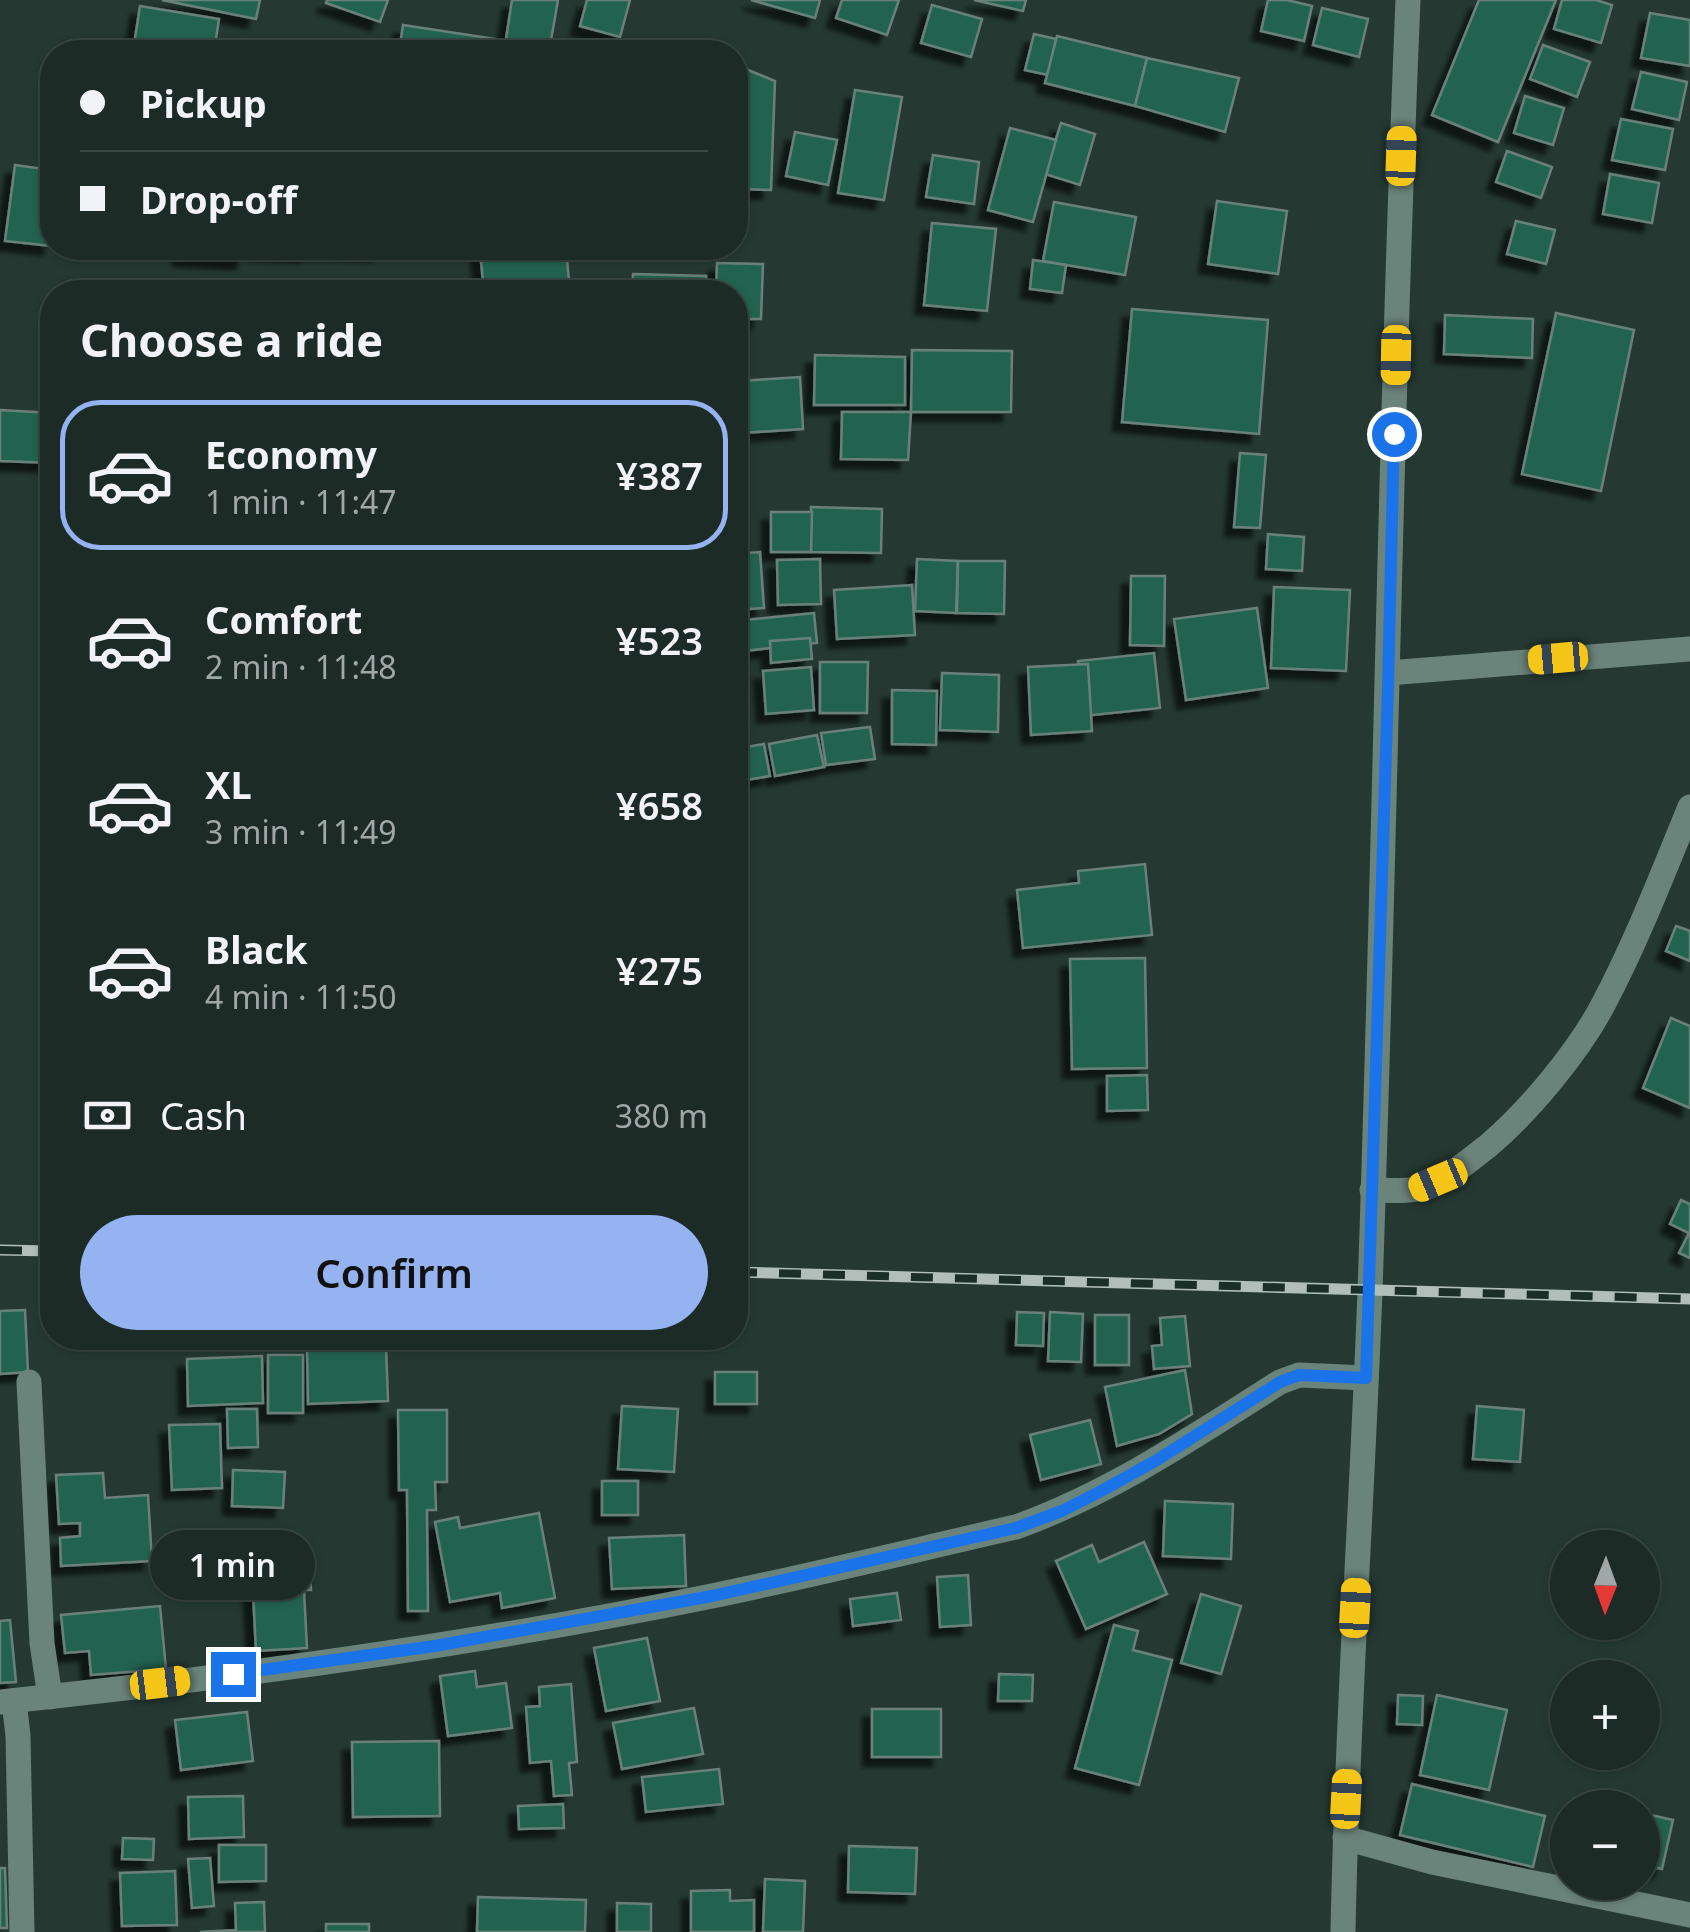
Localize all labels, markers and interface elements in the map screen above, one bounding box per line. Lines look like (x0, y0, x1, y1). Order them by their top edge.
text: Pickup (140, 77, 267, 129)
car (1385, 125, 1417, 187)
text: Drop-off (140, 173, 297, 225)
text: Choose a ride (80, 309, 383, 370)
car (1380, 325, 1412, 385)
route start (1372, 412, 1417, 457)
text: Economy (205, 428, 377, 480)
icon: car (85, 430, 175, 520)
text: ¥387 (616, 449, 703, 501)
text: 1 min · 11:47 (205, 480, 397, 523)
text: Comfort (205, 593, 362, 645)
icon: car (85, 595, 175, 685)
text: ¥523 (616, 614, 703, 666)
car (1527, 640, 1589, 676)
text: 2 min · 11:48 (205, 645, 397, 688)
text: XL (205, 758, 252, 810)
icon: car (85, 760, 175, 850)
text: ¥658 (616, 779, 703, 831)
text: 3 min · 11:49 (205, 810, 397, 853)
text: Black (205, 923, 308, 975)
icon: car (85, 925, 175, 1015)
text: ¥275 (616, 944, 703, 996)
text: 4 min · 11:50 (205, 975, 397, 1018)
icon: cash (80, 1088, 135, 1143)
text: Cash (160, 1089, 247, 1141)
text: 380 m (615, 1094, 708, 1137)
car (1405, 1154, 1471, 1206)
button: Confirm (80, 1215, 708, 1330)
callout: 1 min (150, 1529, 316, 1599)
north arrow (1550, 1530, 1660, 1640)
map controls (1550, 1530, 1660, 1900)
text: 1 min (189, 1543, 276, 1586)
car (1338, 1577, 1372, 1639)
route end (211, 1652, 256, 1697)
button: + (1550, 1660, 1660, 1770)
car (128, 1664, 192, 1702)
car (1329, 1768, 1363, 1830)
button: − (1550, 1790, 1660, 1900)

